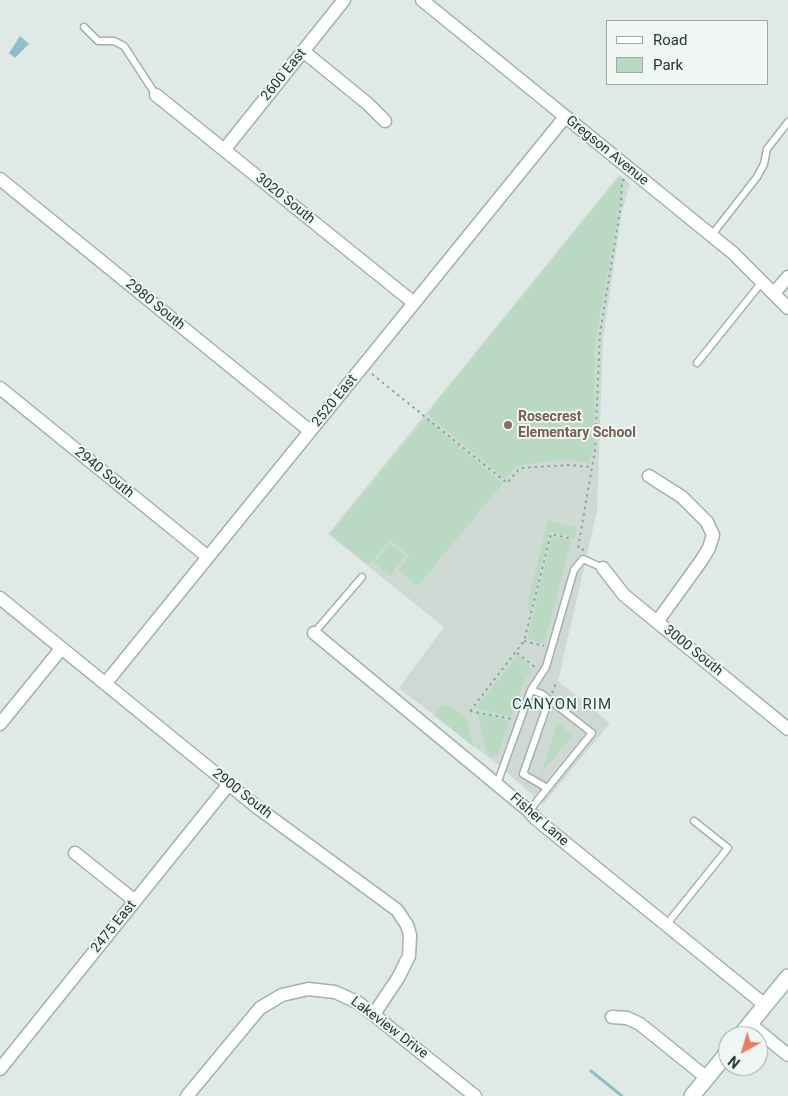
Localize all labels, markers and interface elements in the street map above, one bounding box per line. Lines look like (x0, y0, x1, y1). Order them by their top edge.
legend (606, 20, 768, 85)
text: Road (653, 31, 687, 49)
street label: 2600 East (258, 45, 310, 105)
text: Park (653, 56, 683, 74)
street label: Gregson Avenue (562, 112, 652, 190)
street label: 3020 South (252, 170, 318, 228)
street label: 2980 South (122, 276, 188, 334)
street label: 2520 East (309, 371, 361, 431)
place label: Rosecrest Elementary School (518, 409, 636, 442)
marker: Rosecrest Elementary School (502, 419, 514, 431)
street label: 2940 South (71, 444, 137, 502)
street label: 3000 South (660, 622, 726, 680)
district label: CANYON RIM (511, 696, 613, 714)
street label: 2900 South (209, 765, 275, 823)
street label: Fisher Lane (506, 790, 572, 850)
street label: 2475 East (88, 897, 140, 957)
street label: Lakeview Drive (347, 993, 431, 1063)
north arrow (718, 1026, 768, 1076)
text: N (725, 1053, 743, 1071)

